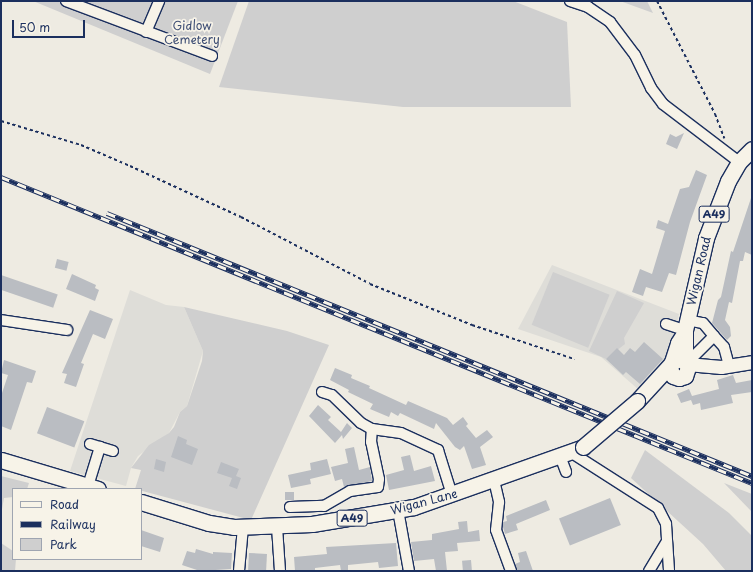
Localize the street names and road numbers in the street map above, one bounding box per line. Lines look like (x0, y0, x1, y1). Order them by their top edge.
road number: A49 (698, 205, 730, 223)
street label: Wigan Road (684, 235, 714, 307)
street label: Wigan Lane (389, 486, 459, 518)
road number: A49 (336, 509, 368, 527)

